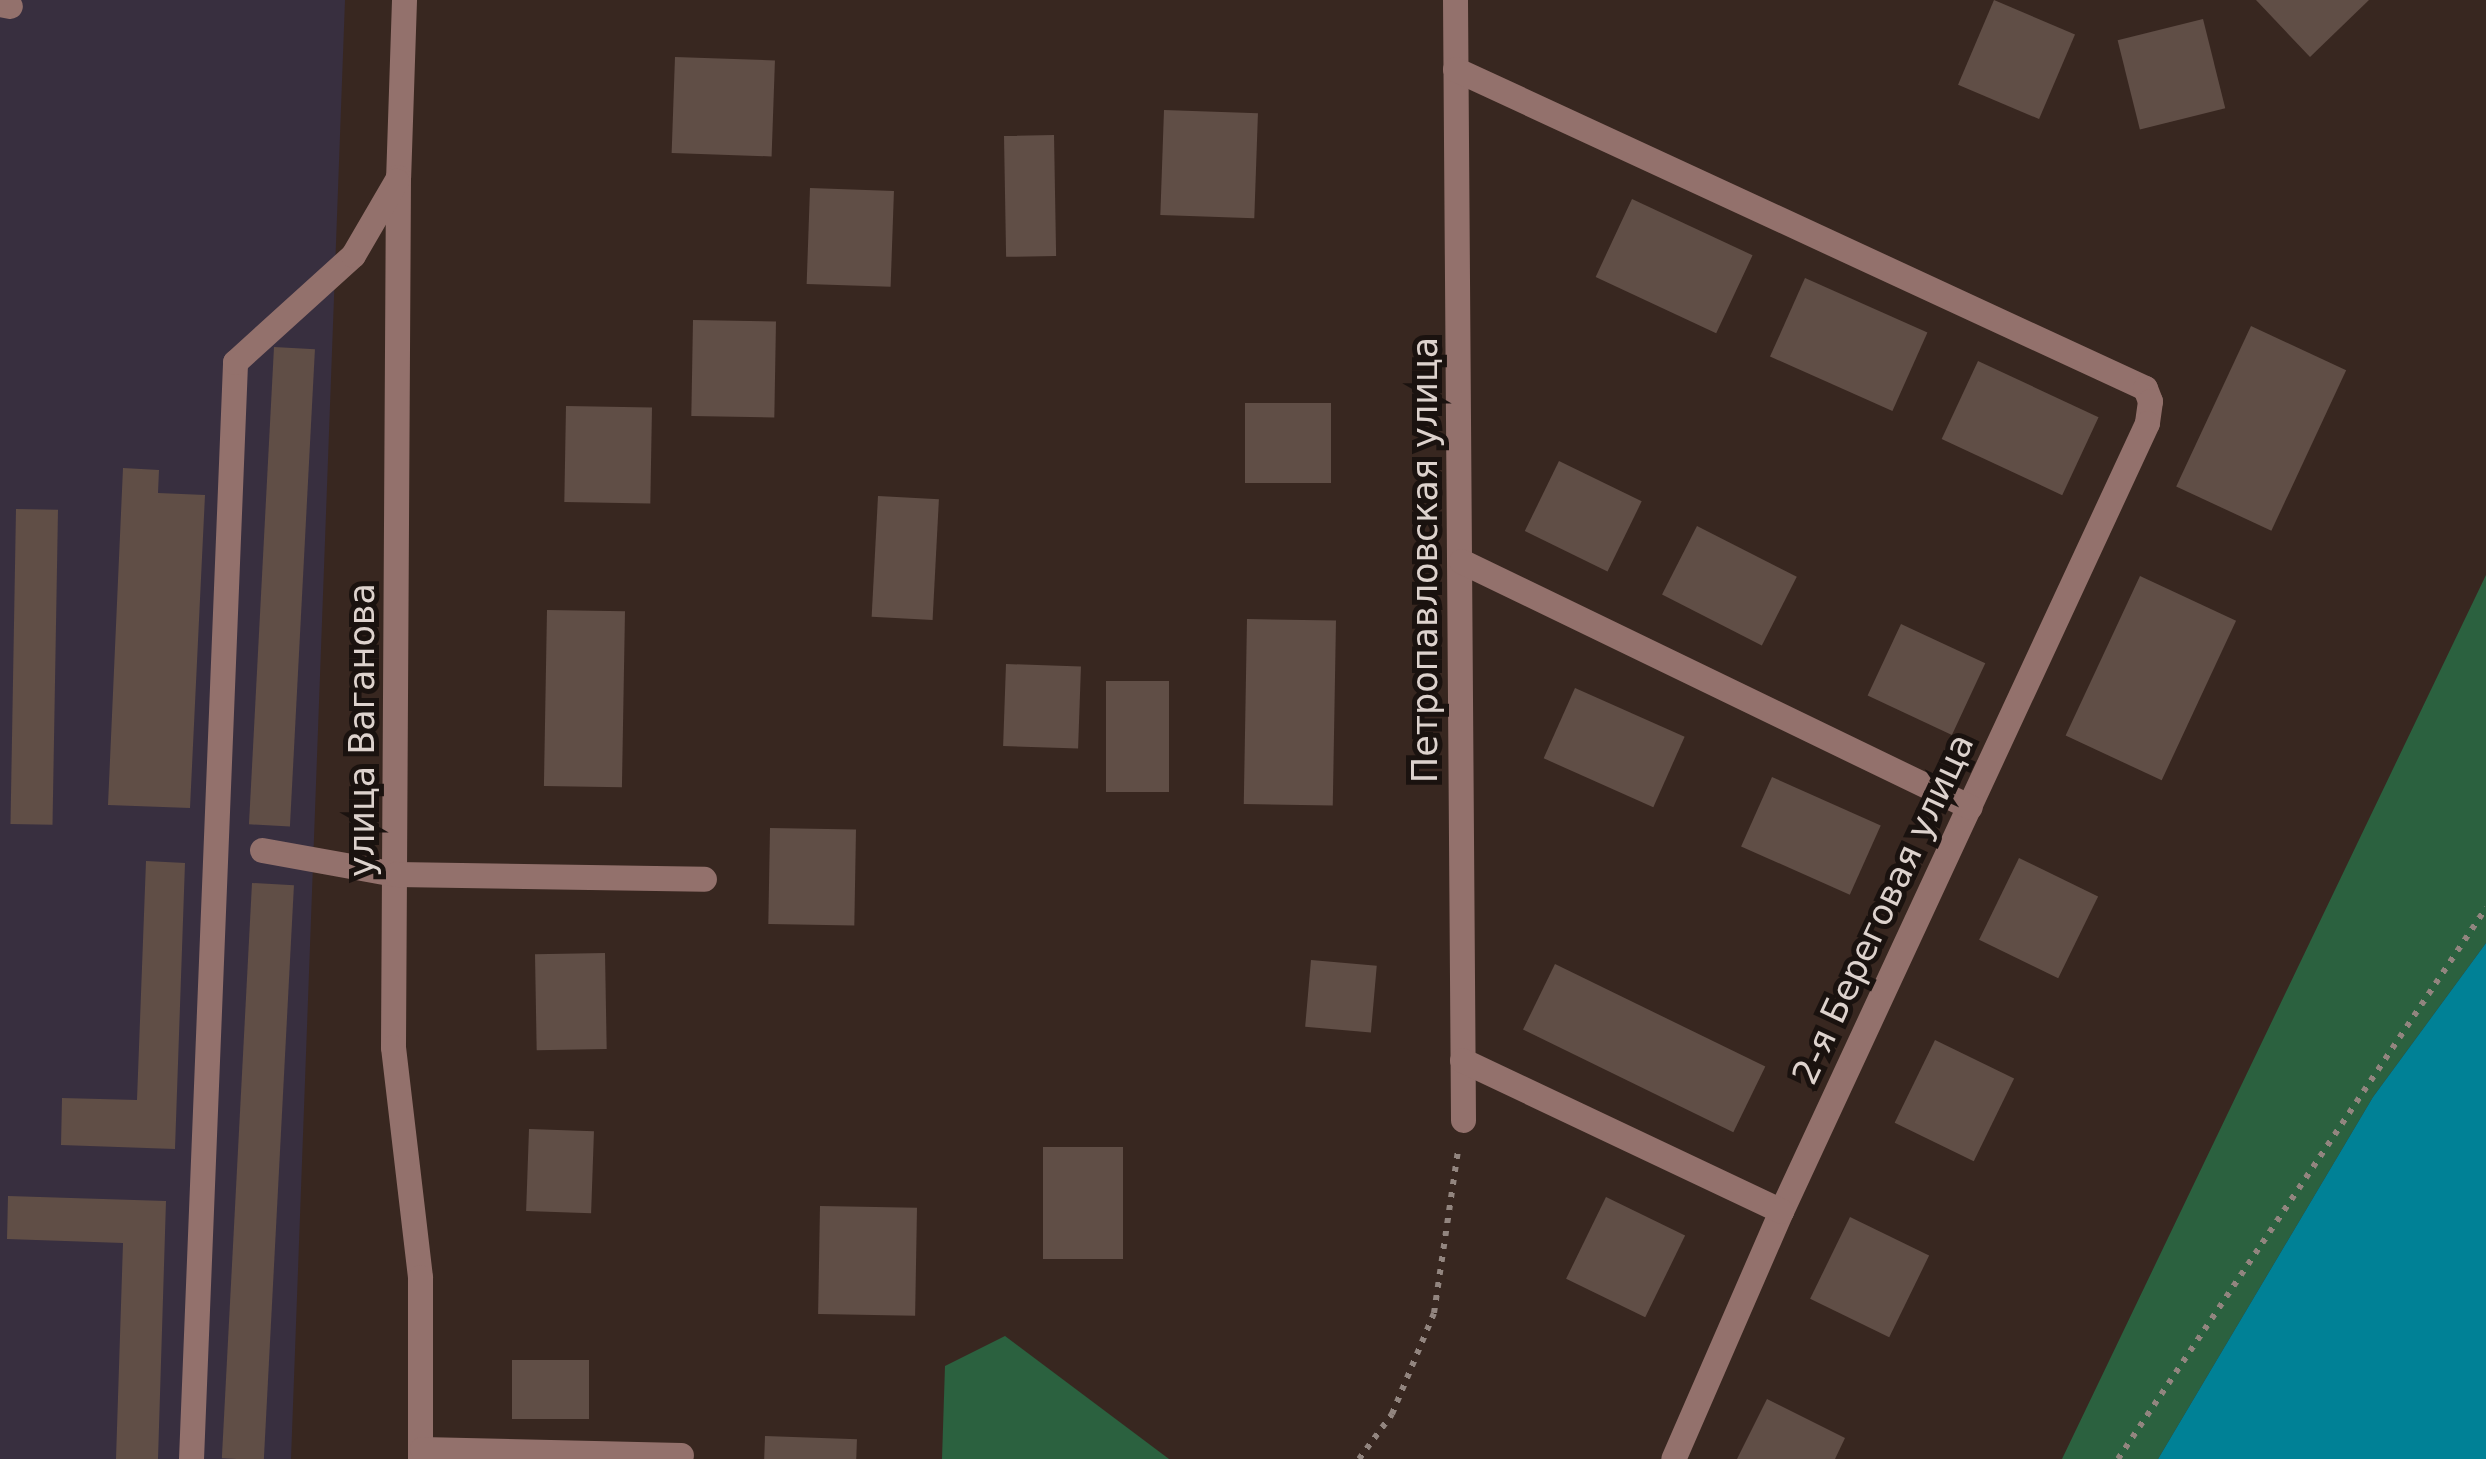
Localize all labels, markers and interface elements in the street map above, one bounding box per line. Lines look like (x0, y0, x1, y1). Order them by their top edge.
street label: Петропавловская улица (1404, 337, 1446, 783)
street label: улица Ваганова (341, 583, 383, 877)
street label: 2-я Береговая улица (1783, 727, 1983, 1091)

